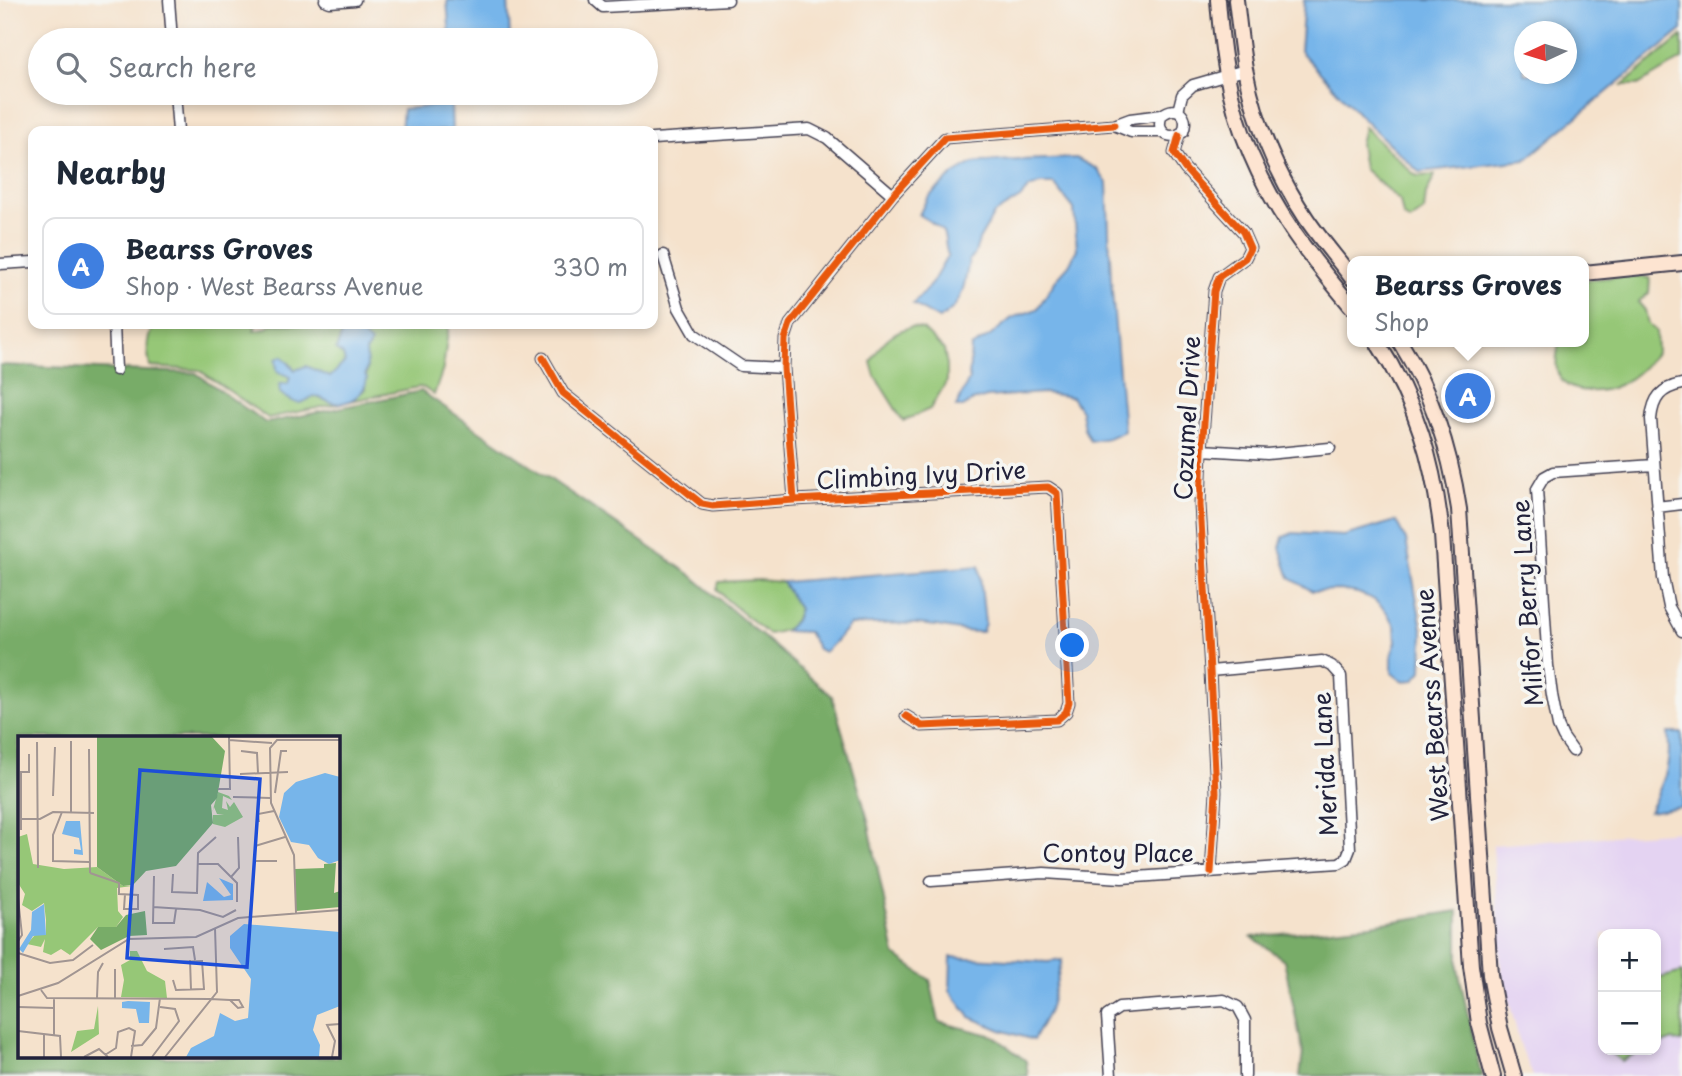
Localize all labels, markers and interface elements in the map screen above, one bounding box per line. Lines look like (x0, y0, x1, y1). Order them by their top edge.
north arrow (1514, 21, 1577, 84)
search box (28, 28, 658, 105)
text: Search here (108, 47, 257, 86)
icon: search (52, 48, 90, 86)
text: Nearby (56, 149, 166, 194)
text: Bearss Groves (125, 229, 313, 268)
text: A (72, 249, 90, 284)
text: 330 m (552, 249, 628, 284)
popup (1347, 256, 1589, 347)
text: Bearss Groves (1374, 265, 1562, 304)
text: Shop · West Bearss Avenue (125, 268, 424, 303)
text: Shop (1374, 304, 1429, 339)
street label: Cozumel Drive (1164, 335, 1208, 501)
pin: A (1445, 370, 1491, 422)
street label: Climbing Ivy Drive (815, 451, 1027, 497)
street label: Milfor Berry Lane (1501, 498, 1551, 708)
street label: West Bearss Avenue (1405, 587, 1457, 823)
your location (1055, 628, 1089, 662)
street label: Merida Lane (1302, 691, 1346, 837)
inset map (18, 736, 340, 1058)
street label: Contoy Place (1042, 834, 1194, 870)
map controls (1598, 929, 1661, 1055)
button: + (1598, 929, 1661, 992)
button: − (1598, 992, 1661, 1055)

